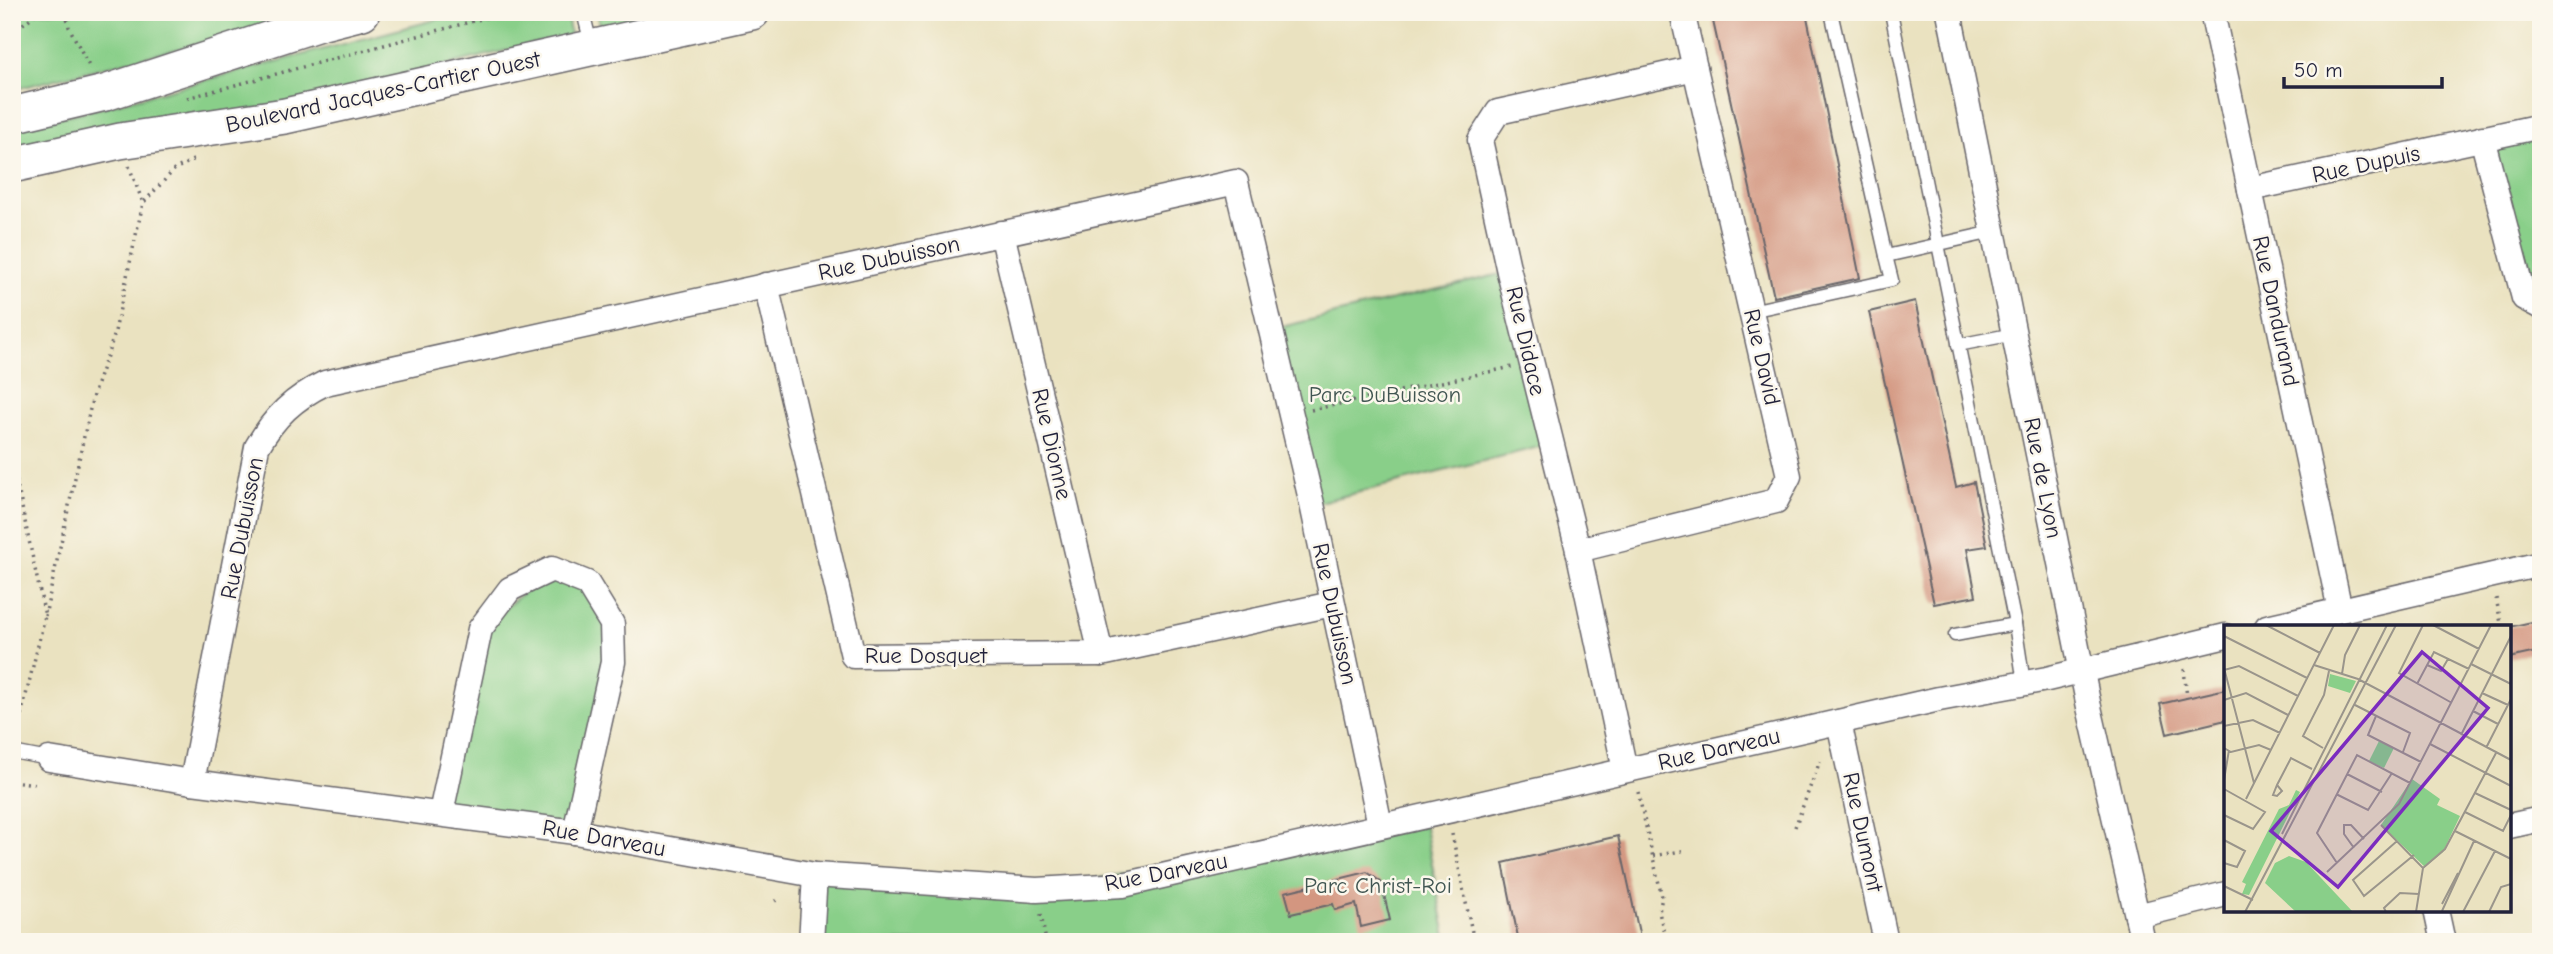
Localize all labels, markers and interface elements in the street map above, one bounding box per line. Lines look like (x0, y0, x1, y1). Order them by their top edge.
street label: Boulevard Jacques-Cartier Ouest (223, 45, 544, 139)
scale bar (2284, 46, 2441, 90)
text: 50 m (2294, 58, 2343, 82)
street label: Rue Dupuis (2310, 139, 2422, 189)
street label: Rue Dubuisson (816, 230, 962, 286)
street label: Rue Dandurand (2247, 233, 2305, 389)
street label: Rue Didace (1500, 284, 1552, 398)
street label: Rue David (1738, 306, 1786, 408)
park label: Parc DuBuisson (1309, 381, 1461, 408)
street label: Rue Dionne (1026, 386, 1078, 502)
street label: Rue de Lyon (2018, 415, 2068, 541)
street label: Rue Dubuisson (215, 455, 269, 601)
street label: Rue Dubuisson (1307, 541, 1363, 687)
inset map (2224, 625, 2511, 912)
street label: Rue Dosquet (865, 642, 989, 669)
street label: Rue Darveau (1655, 722, 1783, 776)
street label: Rue Dumont (1837, 770, 1889, 896)
street label: Rue Darveau (540, 814, 668, 862)
street label: Rue Darveau (1102, 847, 1230, 897)
park label: Parc Christ-Roi (1304, 872, 1452, 899)

